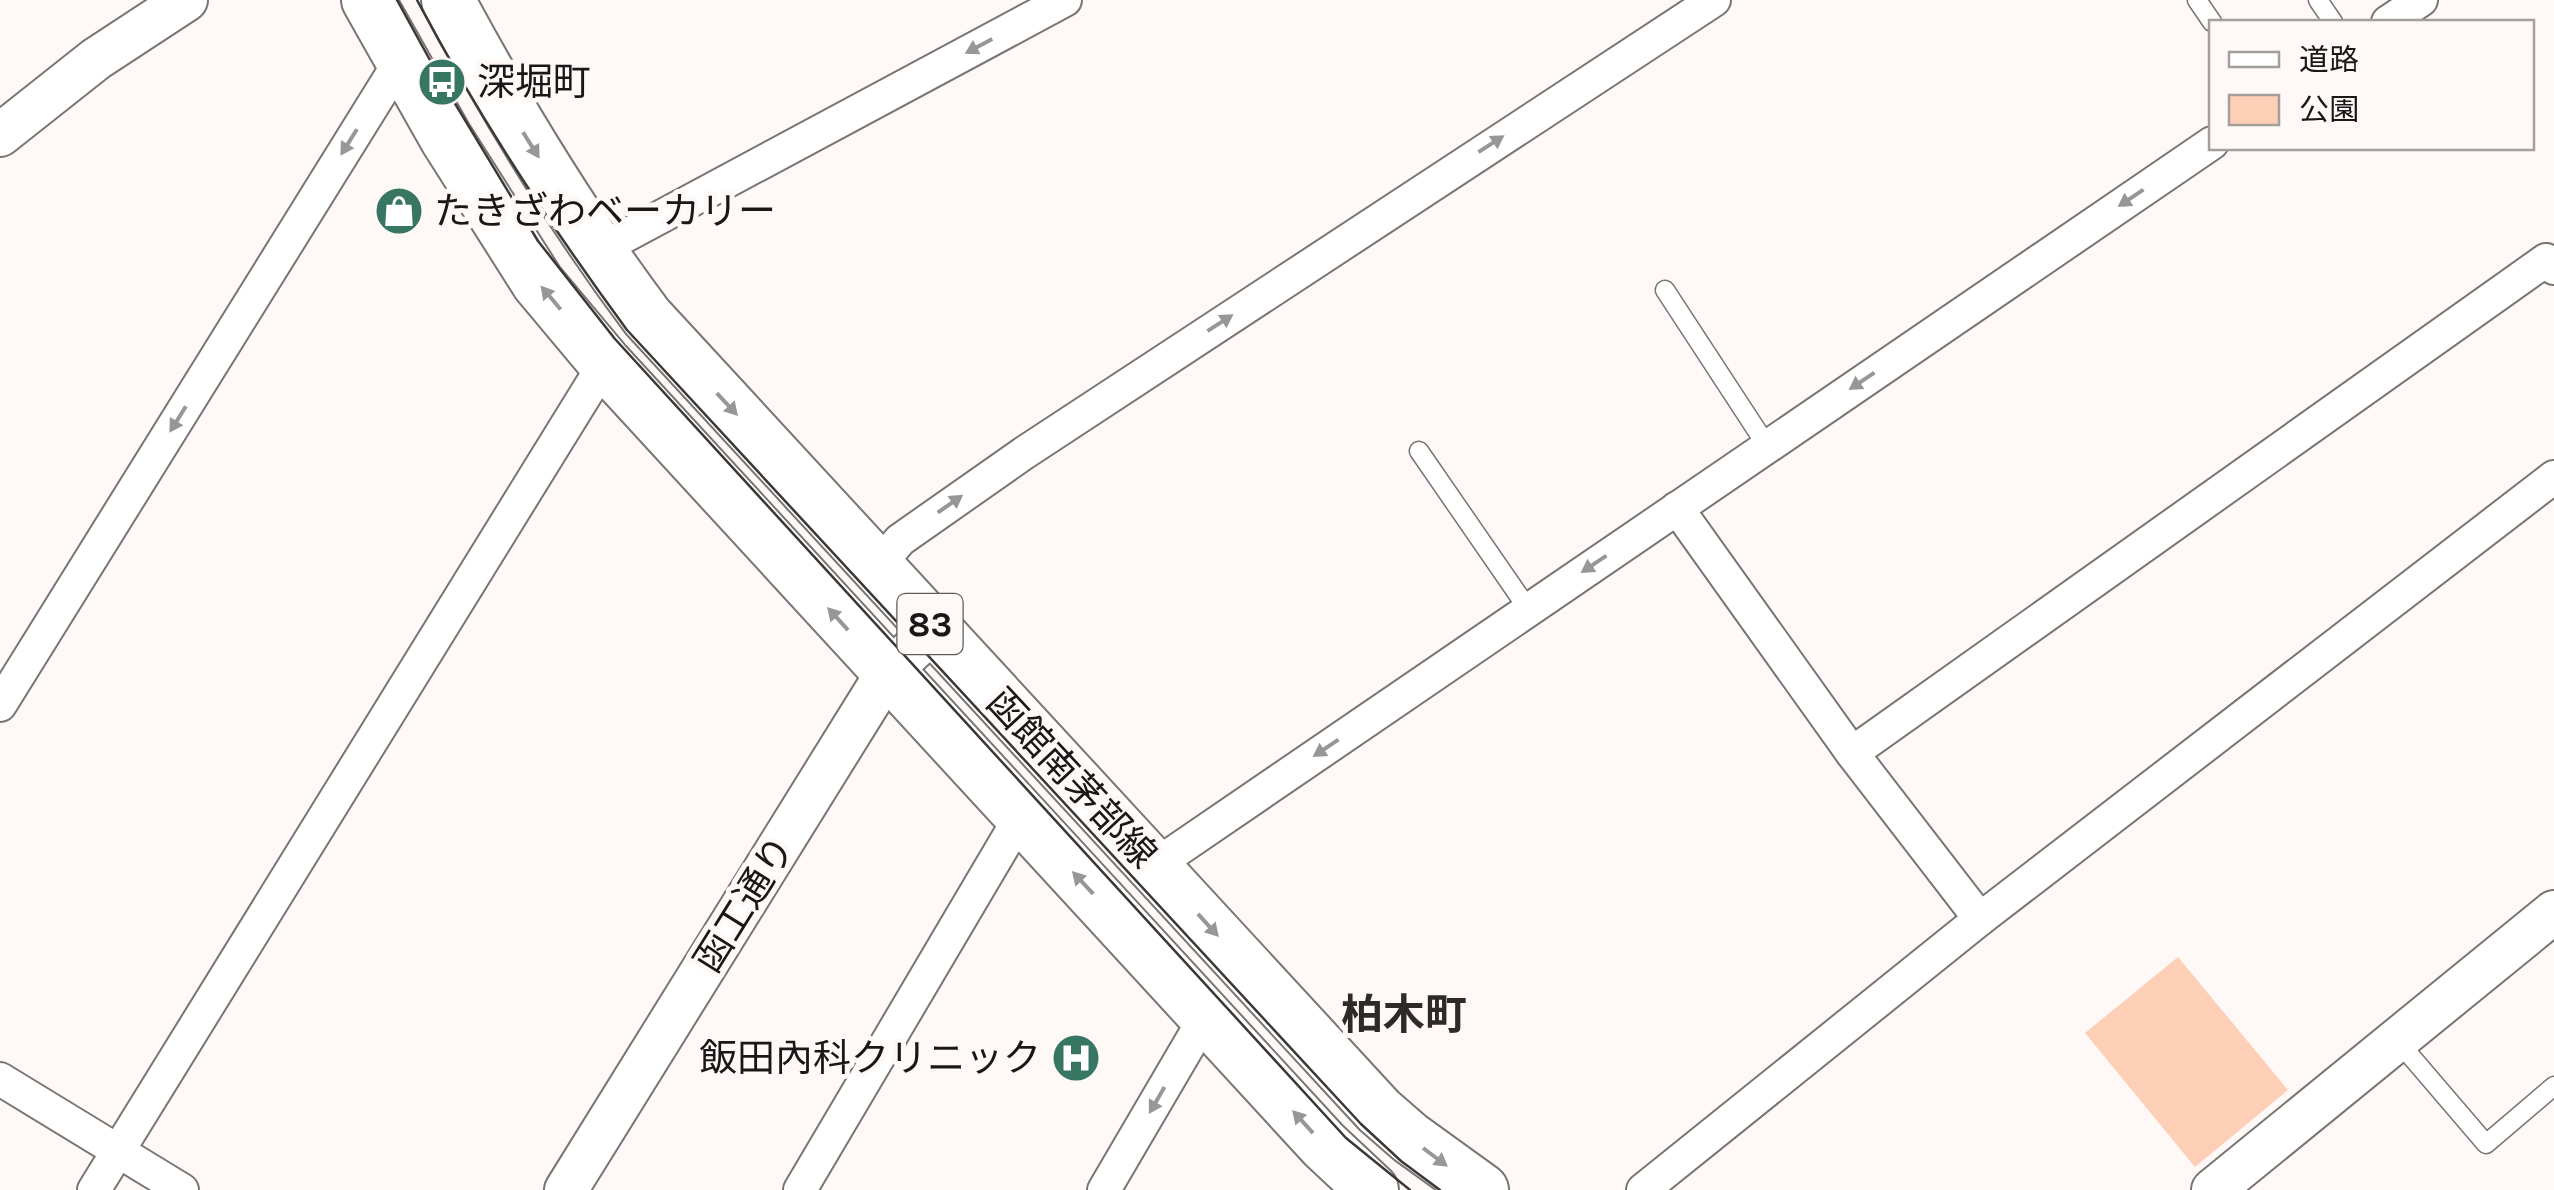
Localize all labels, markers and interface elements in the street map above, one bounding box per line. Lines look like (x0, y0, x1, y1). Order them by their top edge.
legend (2209, 20, 2534, 150)
one-way arrow (965, 37, 994, 54)
text: 道路 (2299, 42, 2359, 78)
bus stop icon: 深堀町 (416, 56, 468, 108)
place label: 深堀町 (477, 60, 591, 105)
text: 公園 (2299, 92, 2359, 128)
one-way arrow (340, 128, 358, 156)
one-way arrow (522, 131, 539, 159)
one-way arrow (1477, 135, 1505, 153)
shop icon: たきざわベーカリー (373, 185, 425, 237)
one-way arrow (2117, 188, 2144, 207)
place label: たきざわベーカリー (434, 189, 776, 234)
one-way arrow (541, 286, 562, 311)
one-way arrow (1206, 314, 1234, 333)
one-way arrow (1849, 371, 1876, 390)
one-way arrow (715, 391, 737, 416)
one-way arrow (169, 405, 187, 433)
one-way arrow (937, 495, 964, 515)
one-way arrow (1580, 554, 1607, 573)
road number: 83 (898, 594, 962, 654)
one-way arrow (827, 607, 850, 631)
street label: 函館南茅部線 (977, 680, 1166, 877)
one-way arrow (1312, 738, 1339, 757)
street label: 函工通り (685, 828, 804, 981)
one-way arrow (1072, 871, 1095, 895)
one-way arrow (1197, 912, 1219, 937)
district label: 柏木町 (1341, 990, 1467, 1040)
hospital icon: 飯田內科クリニック (1050, 1032, 1102, 1084)
place label: 飯田內科クリニック (699, 1036, 1041, 1081)
one-way arrow (1149, 1086, 1166, 1114)
one-way arrow (1292, 1110, 1315, 1134)
one-way arrow (1422, 1146, 1449, 1166)

